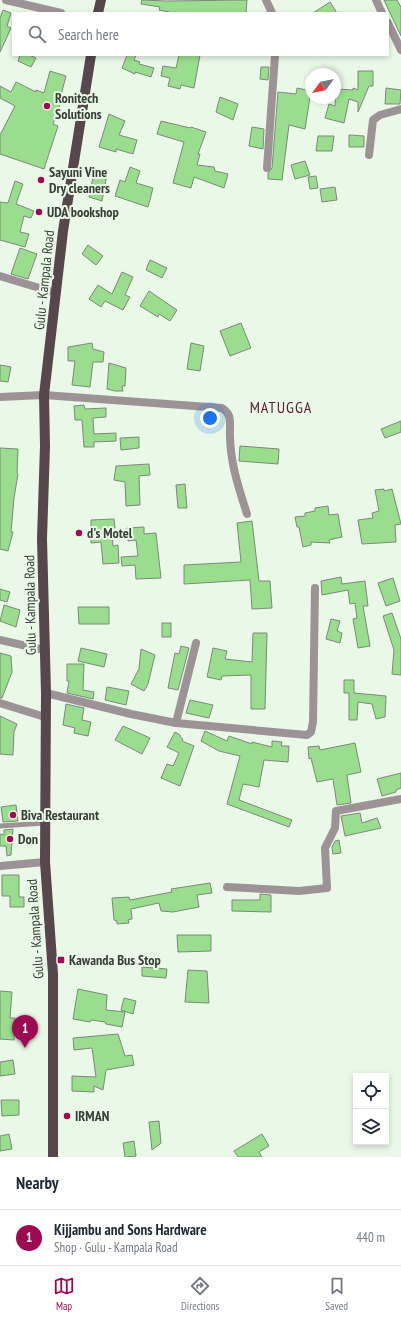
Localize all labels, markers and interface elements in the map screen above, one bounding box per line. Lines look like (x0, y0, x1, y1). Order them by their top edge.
search box (12, 12, 389, 56)
icon: search (26, 23, 48, 45)
text: Search here (58, 25, 119, 44)
north arrow (305, 68, 341, 104)
place label: Ronitech Solutions (55, 89, 102, 123)
marker: Ronitech Solutions (42, 101, 52, 111)
place label: Sayuni Vine Dry cleaners (49, 163, 110, 197)
marker: Sayuni Vine Dry cleaners (36, 175, 46, 185)
place label: UDA bookshop (47, 203, 119, 221)
marker: UDA bookshop (34, 207, 44, 217)
street label: Gulu - Kampala Road (30, 229, 58, 331)
district label: MATUGGA (250, 397, 312, 417)
your location (200, 408, 220, 428)
place label: d's Motel (87, 524, 133, 542)
marker: d's Motel (74, 528, 84, 538)
street label: Gulu - Kampala Road (20, 555, 40, 655)
place label: Biva Restaurant (21, 806, 99, 824)
marker: Biva Restaurant (8, 810, 18, 820)
place label: Don (18, 830, 38, 848)
marker: Don (5, 834, 15, 844)
street label: Gulu - Kampala Road (23, 879, 47, 979)
place label: Kawanda Bus Stop (69, 951, 161, 969)
marker: Kawanda Bus Stop (56, 955, 66, 965)
pin: 1 (12, 1015, 38, 1048)
map controls (353, 1073, 389, 1145)
button: locate (353, 1073, 389, 1109)
place label: IRMAN (75, 1107, 109, 1125)
button: layers (353, 1109, 389, 1145)
marker: IRMAN (62, 1111, 72, 1121)
text: Nearby (16, 1172, 59, 1194)
text: Kijjambu and Sons Hardware (54, 1220, 207, 1239)
text: 1 (26, 1229, 32, 1246)
text: 440 m (356, 1229, 385, 1246)
text: Shop · Gulu - Kampala Road (54, 1239, 178, 1256)
tab: Map (53, 1275, 75, 1313)
tab: Directions (181, 1275, 219, 1313)
tab: Saved (325, 1275, 348, 1313)

